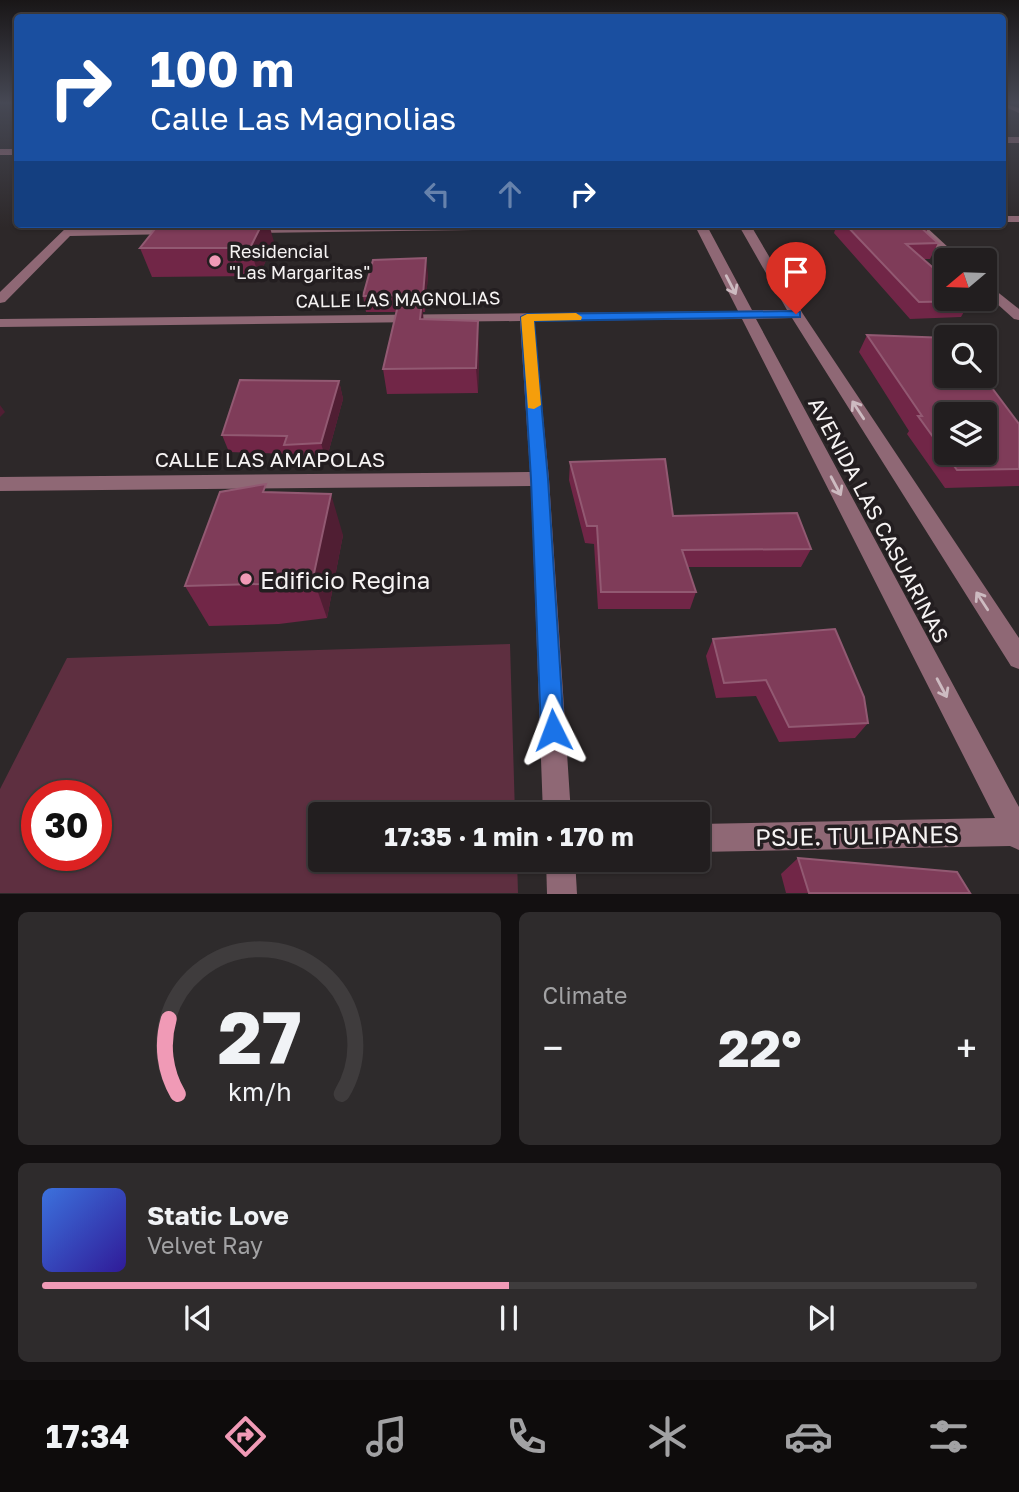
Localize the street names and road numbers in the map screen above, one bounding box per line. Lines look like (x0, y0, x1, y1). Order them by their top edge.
street label: CALLE LAS MAGNOLIAS (295, 286, 501, 312)
street label: AVENIDA LAS CASUARINAS (803, 393, 955, 647)
street label: CALLE LAS AMAPOLAS (155, 446, 385, 472)
street label: PSJE. TULIPANES (755, 819, 959, 851)

